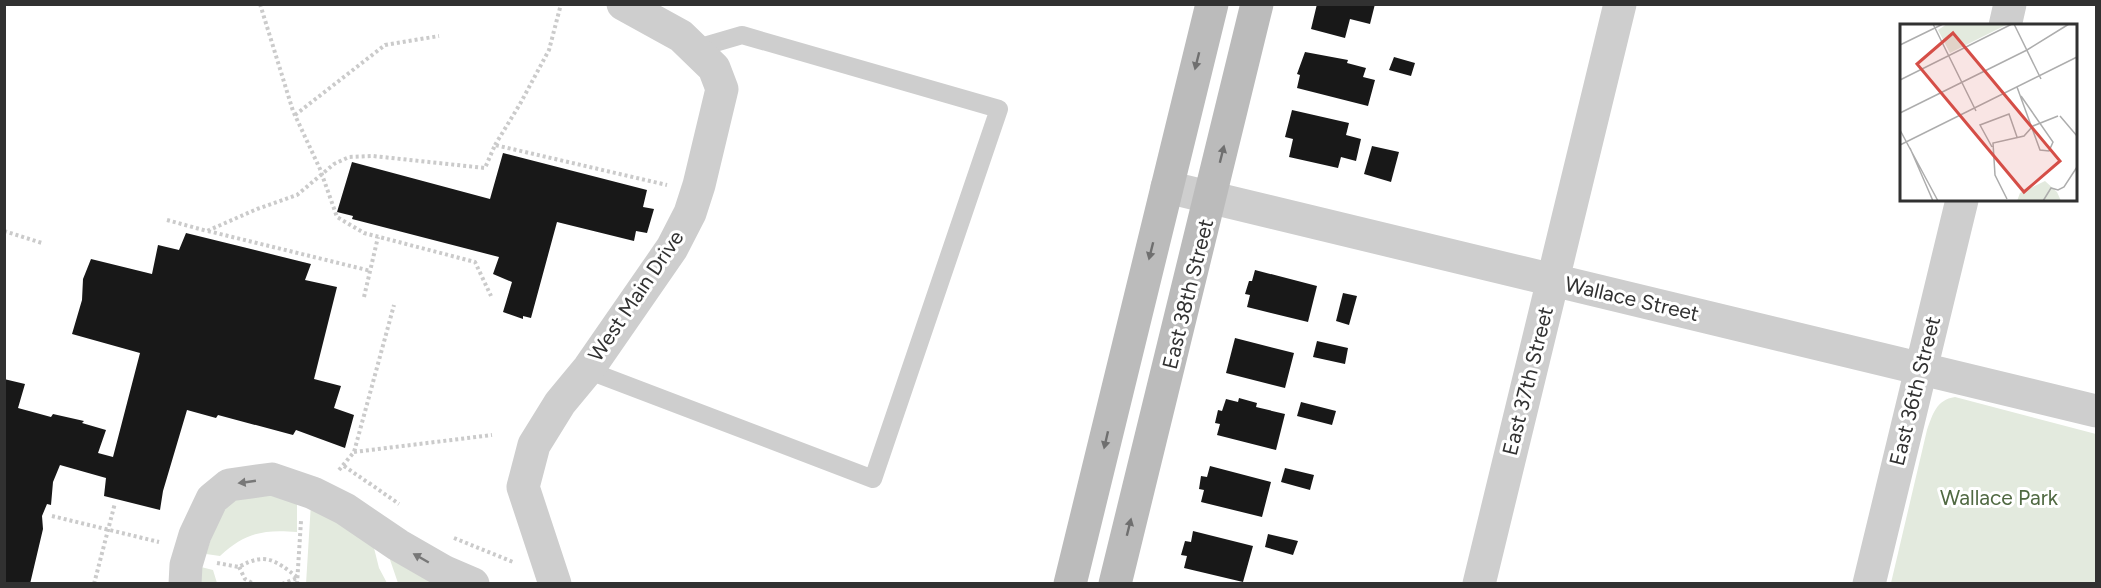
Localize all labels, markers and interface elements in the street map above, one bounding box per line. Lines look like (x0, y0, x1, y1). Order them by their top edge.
inset map (1900, 24, 2077, 201)
one-way arrow (1192, 52, 1202, 70)
one-way arrow (1217, 145, 1227, 163)
street label: East 38th Street (1157, 216, 1218, 372)
street label: West Main Drive (583, 226, 689, 366)
one-way arrow (1146, 241, 1156, 260)
street label: Wallace Street (1563, 271, 1702, 326)
street label: East 37th Street (1497, 304, 1558, 458)
street label: East 36th Street (1884, 314, 1945, 468)
one-way arrow (1101, 431, 1111, 450)
one-way arrow (237, 478, 256, 487)
park label: Wallace Park (1940, 485, 2059, 510)
one-way arrow (1125, 518, 1135, 536)
one-way arrow (412, 554, 429, 564)

